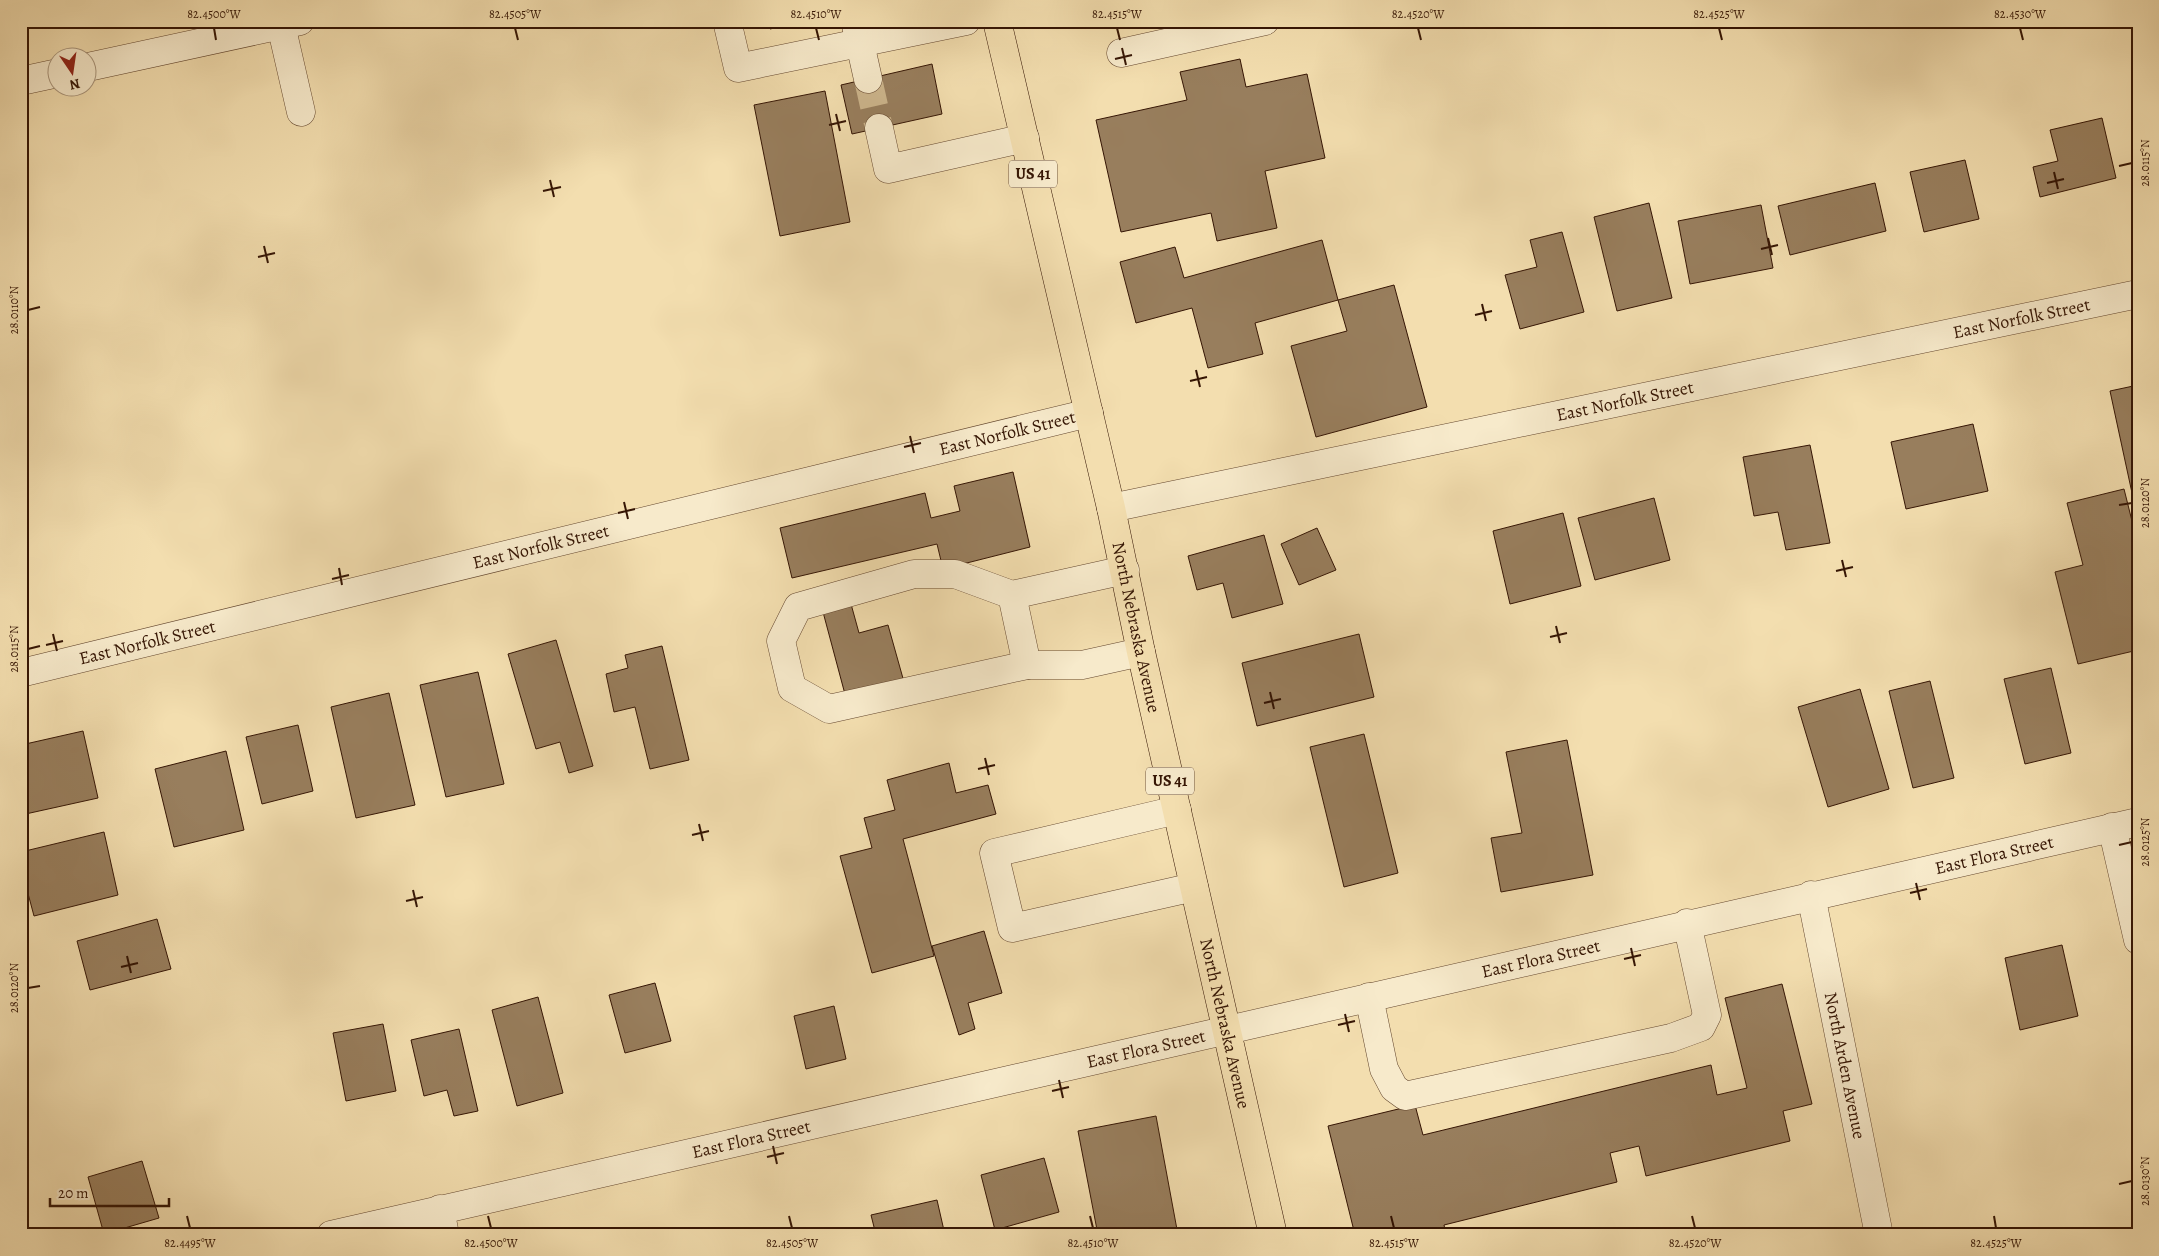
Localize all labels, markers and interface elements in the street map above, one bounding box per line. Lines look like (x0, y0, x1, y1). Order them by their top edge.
text: 82.4500°W (187, 6, 241, 22)
text: 82.4505°W (489, 6, 542, 22)
text: 82.4510°W (790, 6, 842, 22)
text: 82.4515°W (1092, 6, 1143, 22)
text: 82.4520°W (1392, 6, 1445, 22)
text: 82.4525°W (1693, 6, 1746, 22)
text: 82.4530°W (1994, 6, 2047, 22)
north arrow (48, 48, 98, 98)
text: N (68, 74, 82, 95)
text: 28.0115°N (2137, 139, 2153, 187)
road number: US 41 (1009, 160, 1057, 188)
text: 28.0110°N (6, 285, 22, 334)
street label: East Norfolk Street (1951, 292, 2092, 344)
street label: East Norfolk Street (1554, 375, 1696, 427)
street label: East Norfolk Street (936, 405, 1078, 461)
text: 28.0120°N (2137, 478, 2153, 528)
street label: East Norfolk Street (470, 518, 612, 575)
street label: North Nebraska Avenue (1106, 540, 1166, 715)
street label: East Norfolk Street (77, 614, 218, 670)
text: 28.0115°N (6, 625, 22, 673)
road number: US 41 (1146, 768, 1194, 794)
text: 28.0125°N (2137, 817, 2153, 866)
street label: East Flora Street (1932, 830, 2056, 880)
street label: East Flora Street (1479, 933, 1603, 984)
street label: North Nebraska Avenue (1194, 936, 1256, 1111)
text: 28.0120°N (6, 963, 22, 1013)
street label: North Arden Avenue (1819, 990, 1872, 1141)
street label: East Flora Street (1084, 1024, 1208, 1074)
street label: East Flora Street (689, 1114, 813, 1164)
text: 28.0130°N (2137, 1156, 2153, 1206)
scale bar (50, 1176, 169, 1208)
text: 20 m (58, 1183, 89, 1203)
text: 82.4495°W (164, 1235, 217, 1251)
text: 82.4500°W (464, 1235, 518, 1251)
text: 82.4505°W (766, 1235, 819, 1251)
text: 82.4510°W (1067, 1235, 1119, 1251)
text: 82.4515°W (1369, 1235, 1420, 1251)
text: 82.4520°W (1669, 1235, 1722, 1251)
text: 82.4525°W (1970, 1235, 2023, 1251)

